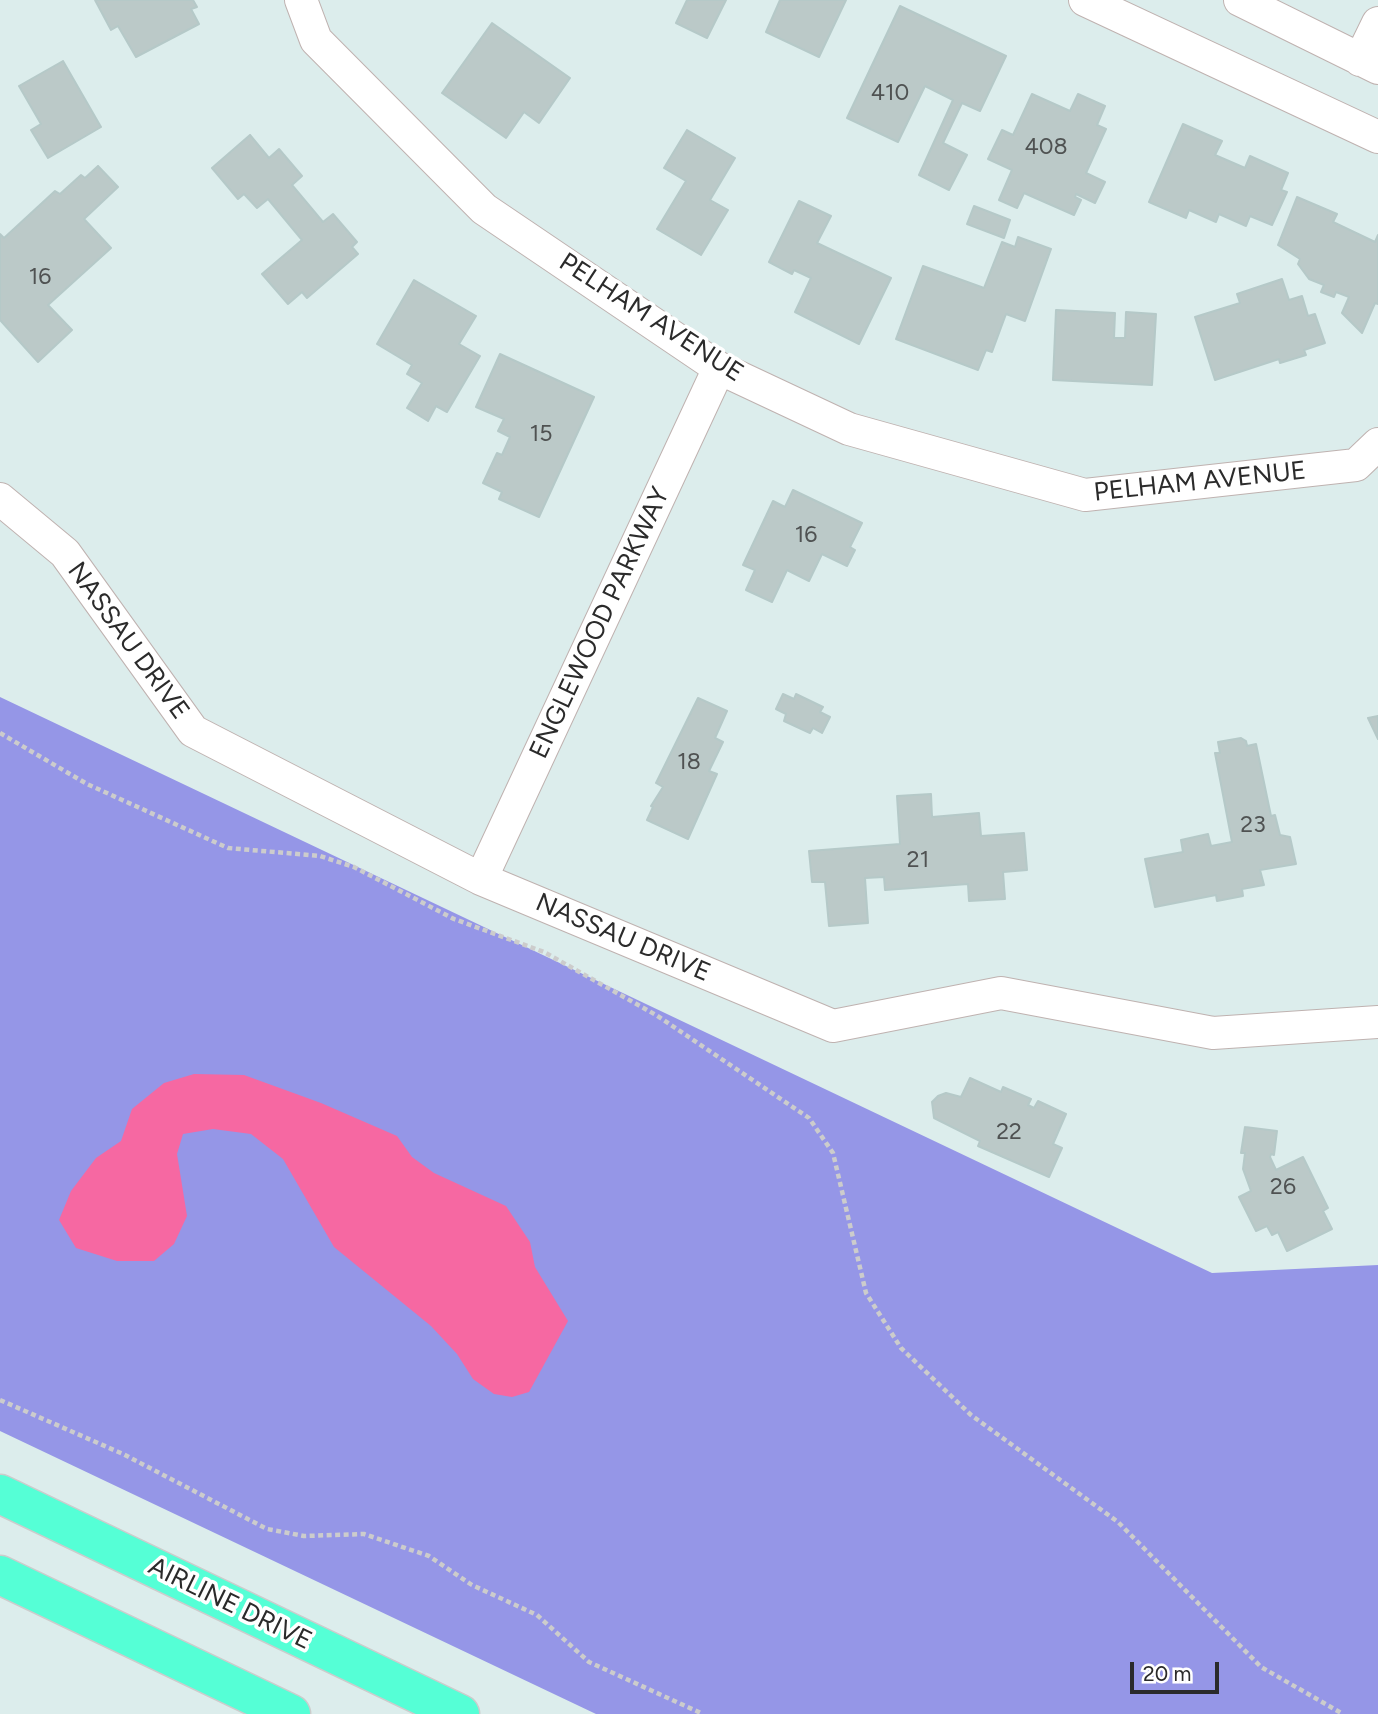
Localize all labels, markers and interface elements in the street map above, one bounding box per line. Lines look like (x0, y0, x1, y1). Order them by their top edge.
house number: 410 (871, 79, 909, 107)
house number: 408 (1024, 133, 1068, 161)
street label: PELHAM AVENUE (553, 247, 749, 389)
house number: 16 (29, 263, 51, 291)
house number: 15 (530, 420, 552, 448)
street label: PELHAM AVENUE (1092, 455, 1308, 509)
street label: ENGLEWOOD PARKWAY (523, 482, 677, 764)
house number: 16 (795, 521, 817, 549)
street label: NASSAU DRIVE (61, 556, 195, 726)
house number: 18 (677, 748, 701, 776)
house number: 23 (1240, 811, 1266, 839)
house number: 21 (907, 846, 929, 874)
street label: NASSAU DRIVE (531, 887, 715, 989)
house number: 22 (996, 1118, 1022, 1146)
house number: 26 (1270, 1173, 1296, 1201)
street label: AIRLINE DRIVE (143, 1551, 317, 1657)
scale bar (1133, 1648, 1222, 1692)
text: 20 m (1143, 1661, 1191, 1686)

